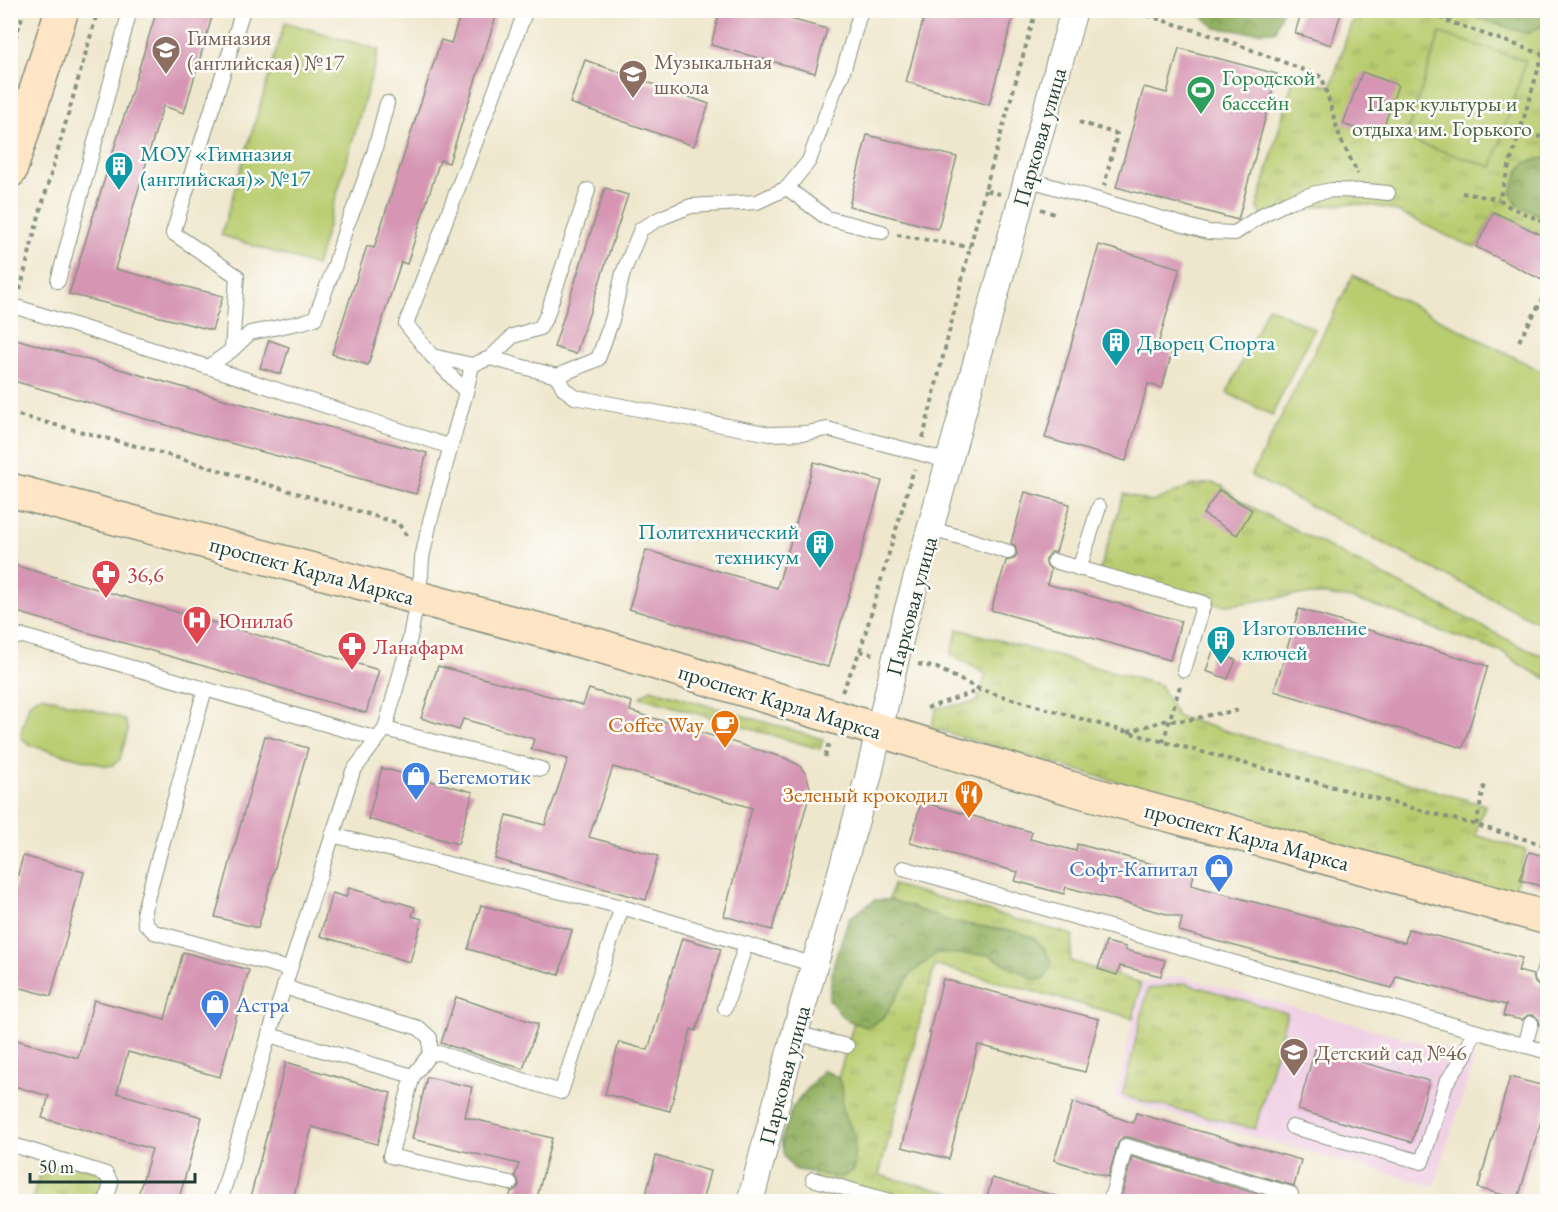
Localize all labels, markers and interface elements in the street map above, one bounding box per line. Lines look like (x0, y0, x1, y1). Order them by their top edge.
place label: Гимназия (английская) №17 (187, 23, 345, 77)
school or university icon: Гимназия (английская) №17 (150, 34, 182, 76)
place label: Музыкальная школа (654, 47, 772, 101)
school or university icon: Музыкальная школа (617, 58, 649, 100)
place label: Городской бассейн (1222, 63, 1316, 117)
street label: Парковая улица (1006, 64, 1073, 210)
sports icon: Городской бассейн (1185, 74, 1217, 116)
park label: Парк культуры и отдыха им. Горького (1352, 89, 1532, 143)
place label: МОУ «Гимназия (английская)» №17 (140, 139, 311, 193)
building icon: МОУ «Гимназия (английская)» №17 (103, 150, 135, 192)
building icon: Дворец Спорта (1100, 326, 1132, 368)
place label: Дворец Спорта (1137, 328, 1275, 357)
place label: Политехнический техникум (638, 517, 799, 571)
building icon: Политехнический техникум (804, 528, 836, 570)
street label: проспект Карла Маркса (206, 529, 418, 612)
street label: Парковая улица (879, 533, 944, 679)
pharmacy icon: 36,6 (90, 558, 122, 600)
place label: 36,6 (127, 560, 164, 589)
hospital icon: Юнилаб (181, 604, 213, 646)
place label: Юнилаб (218, 606, 293, 635)
place label: Изготовление ключей (1242, 613, 1367, 667)
building icon: Изготовление ключей (1205, 624, 1237, 666)
pharmacy icon: Ланафарм (336, 630, 368, 672)
place label: Ланафарм (373, 632, 464, 661)
street label: проспект Карла Маркса (675, 657, 885, 746)
cafe icon: Coffee Way (709, 708, 741, 750)
place label: Coffee Way (608, 710, 704, 739)
shop icon: Бегемотик (400, 760, 432, 802)
place label: Бегемотик (437, 762, 531, 791)
restaurant icon: Зеленый крокодил (953, 778, 985, 820)
place label: Зеленый крокодил (783, 780, 948, 809)
street label: проспект Карла Маркса (1141, 795, 1353, 878)
shop icon: Софт-Капитал (1203, 852, 1235, 894)
place label: Софт-Капитал (1069, 854, 1198, 883)
shop icon: Астра (199, 988, 231, 1030)
place label: Астра (235, 990, 289, 1019)
street label: Парковая улица (752, 1002, 817, 1148)
school or university icon: Детский сад №46 (1278, 1036, 1310, 1078)
place label: Детский сад №46 (1315, 1038, 1467, 1067)
scale bar (30, 1146, 195, 1184)
text: 50 m (39, 1155, 74, 1178)

